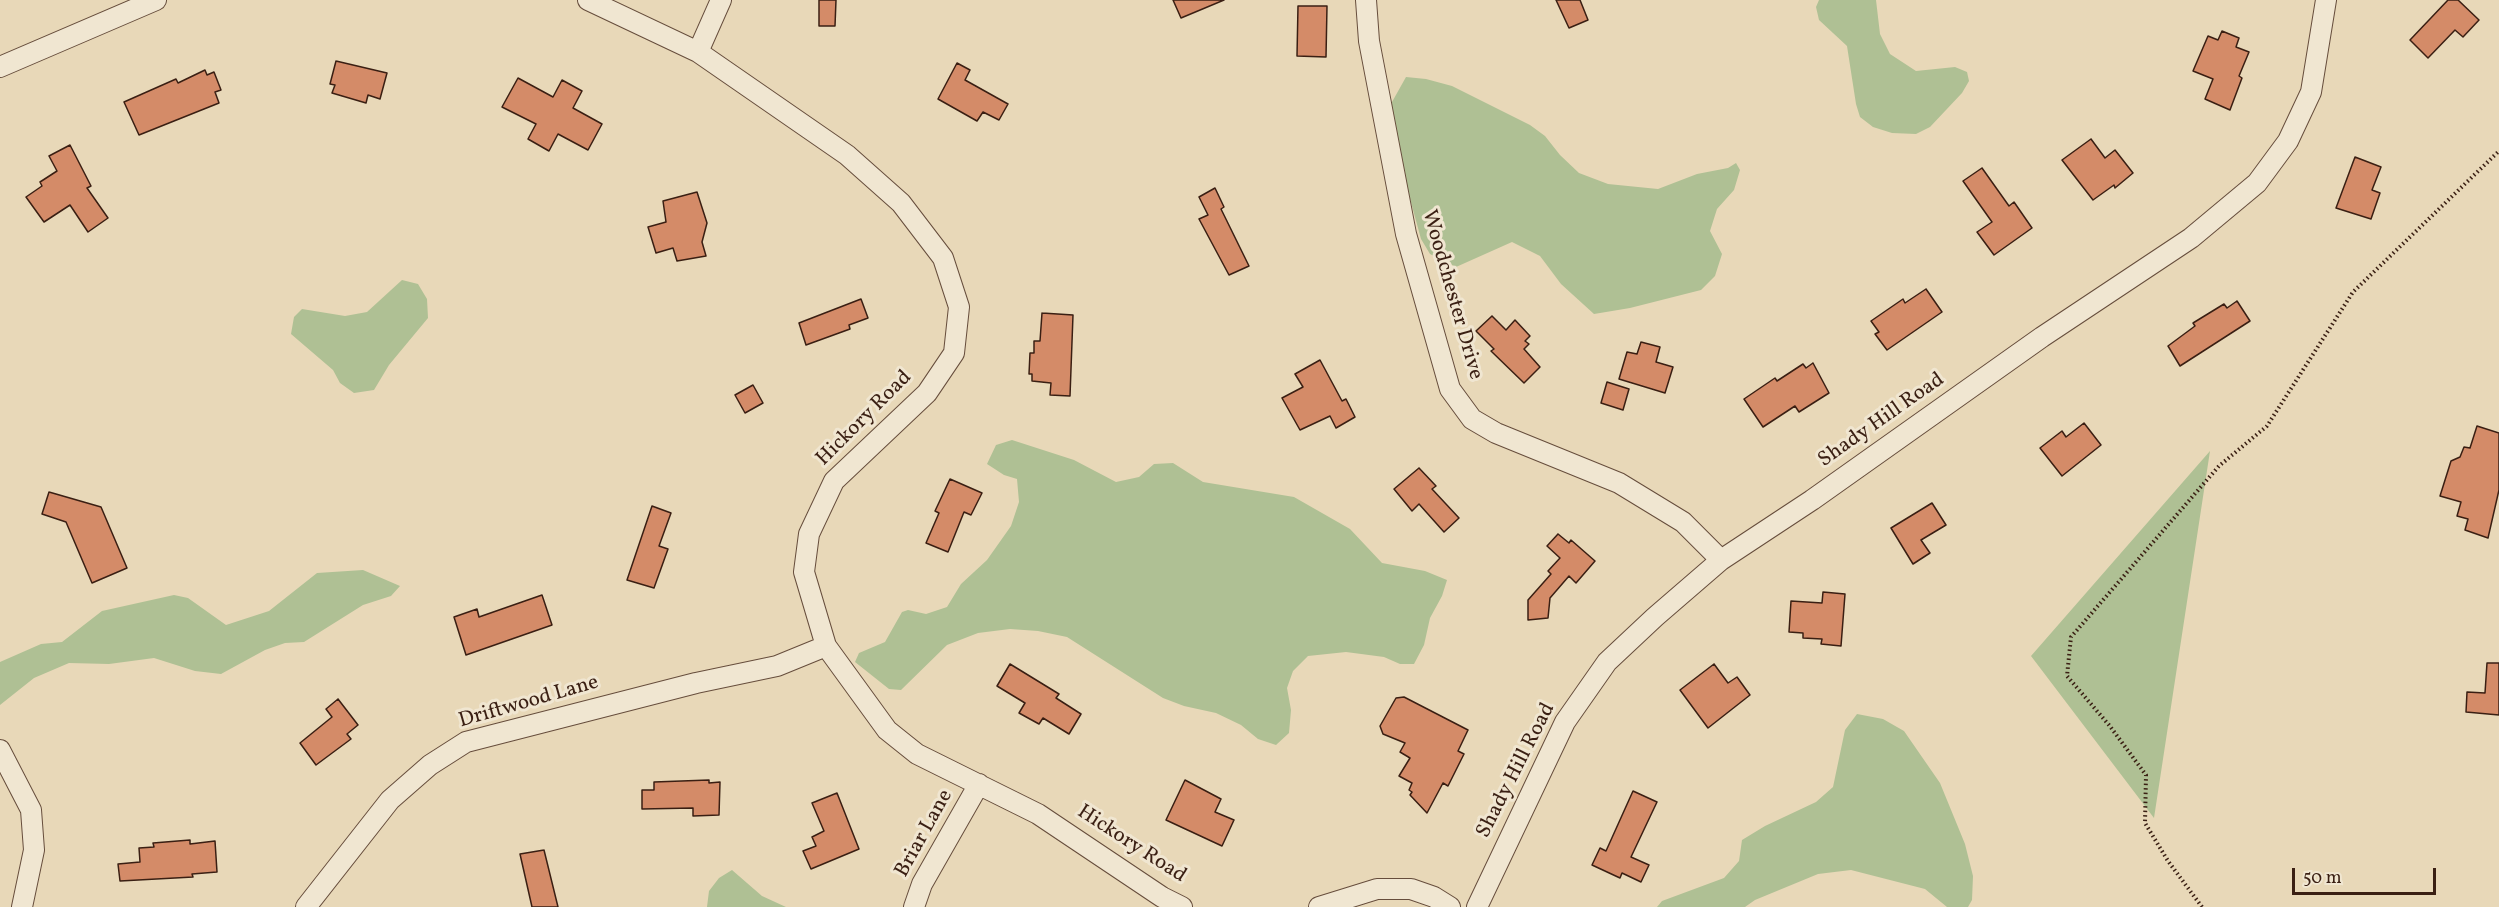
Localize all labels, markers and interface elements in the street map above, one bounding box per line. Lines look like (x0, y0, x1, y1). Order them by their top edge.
street label: Woodchester Drive (1415, 207, 1487, 383)
street label: Hickory Road (812, 366, 918, 472)
street label: Shady Hill Road (1814, 368, 1950, 474)
street label: Driftwood Lane (456, 671, 602, 735)
street label: Shady Hill Road (1472, 699, 1562, 843)
street label: Briar Lane (891, 786, 959, 882)
street label: Hickory Road (1072, 800, 1190, 890)
scale bar (2295, 856, 2439, 894)
text: 50 m (2303, 866, 2342, 891)

